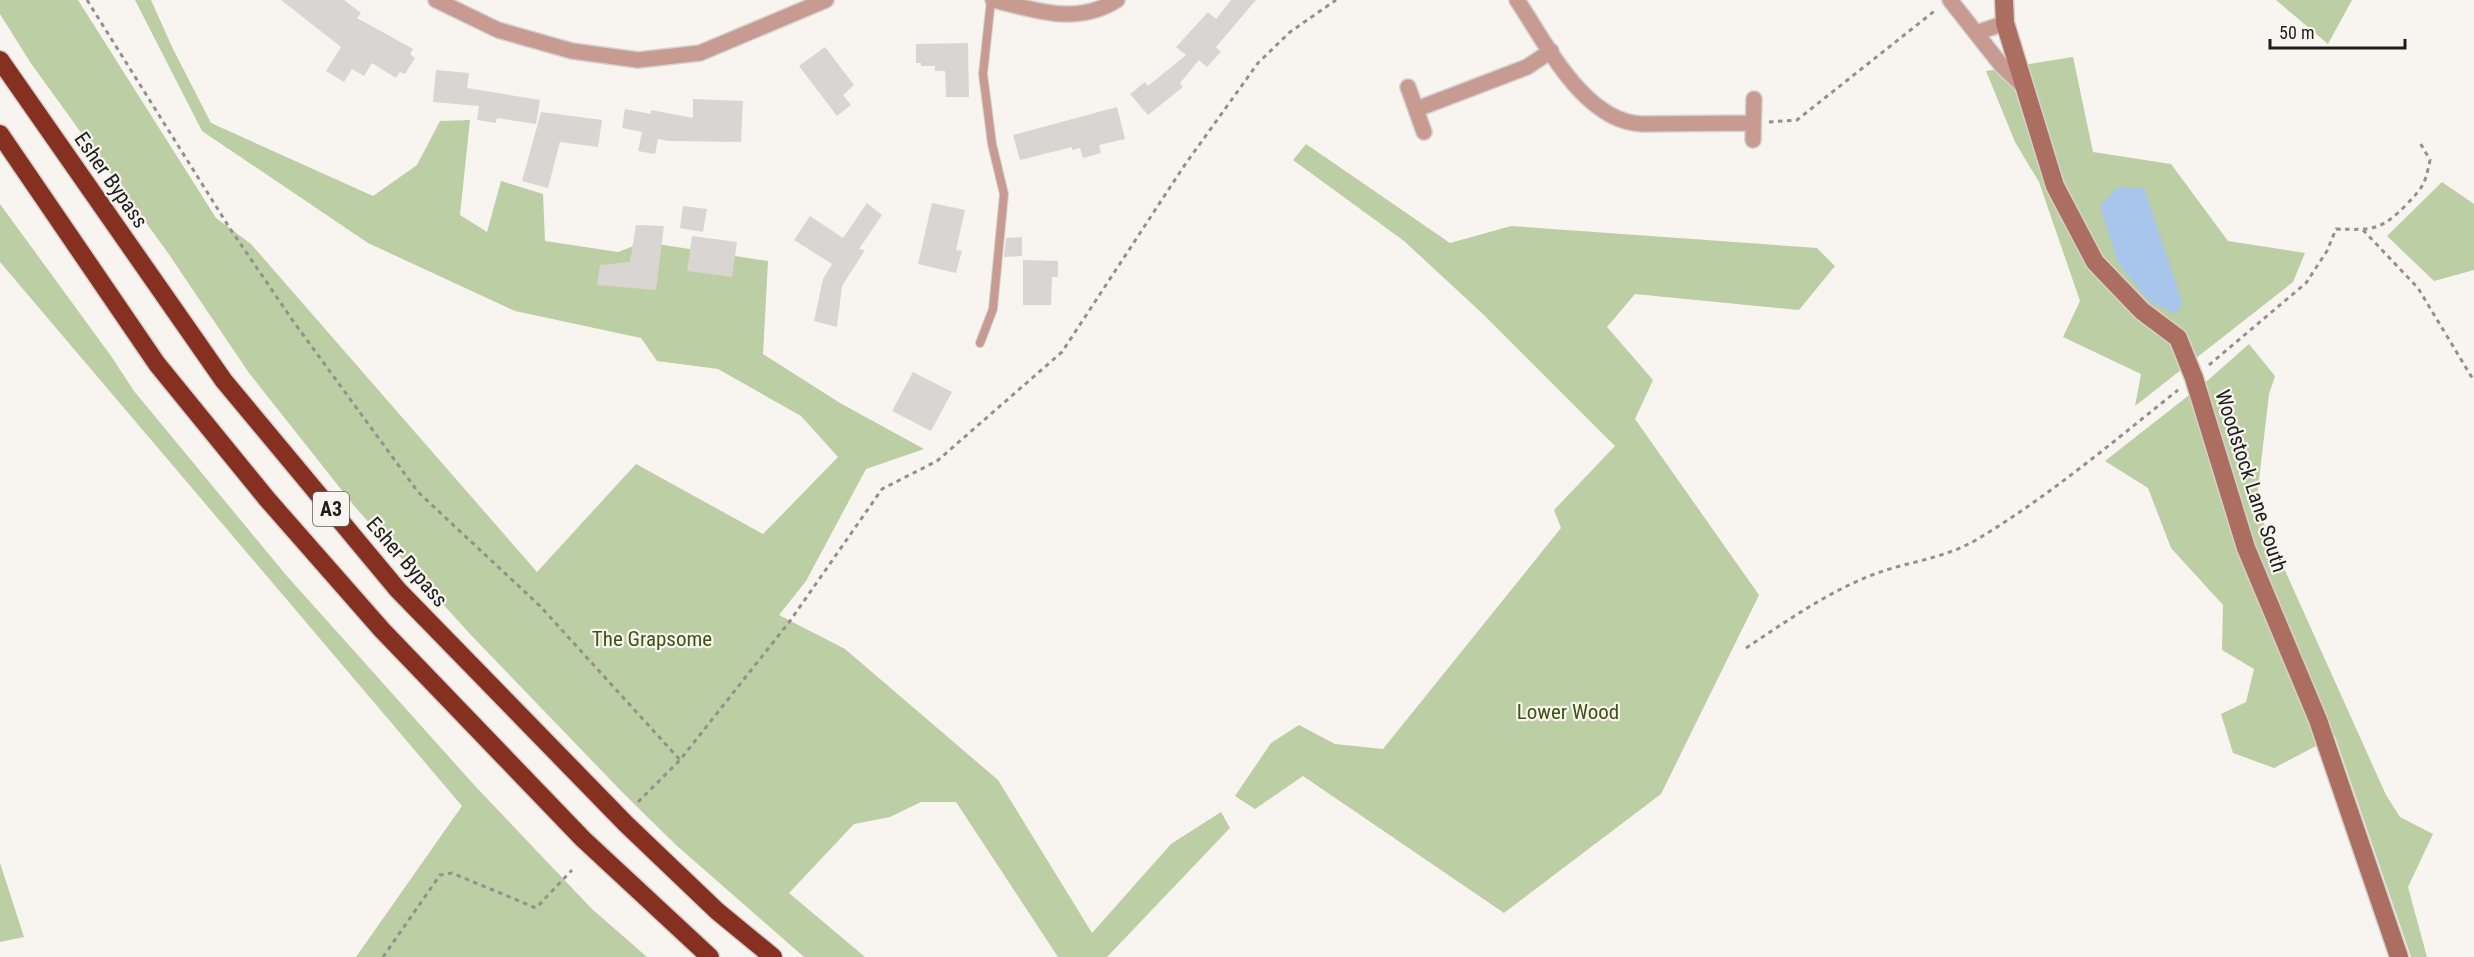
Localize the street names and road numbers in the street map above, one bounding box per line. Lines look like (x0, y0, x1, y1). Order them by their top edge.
street label: Esher Bypass (69, 128, 153, 232)
street label: Woodstock Lane South (2210, 387, 2292, 575)
road number: A3 (313, 492, 349, 526)
street label: Esher Bypass (362, 512, 452, 612)

